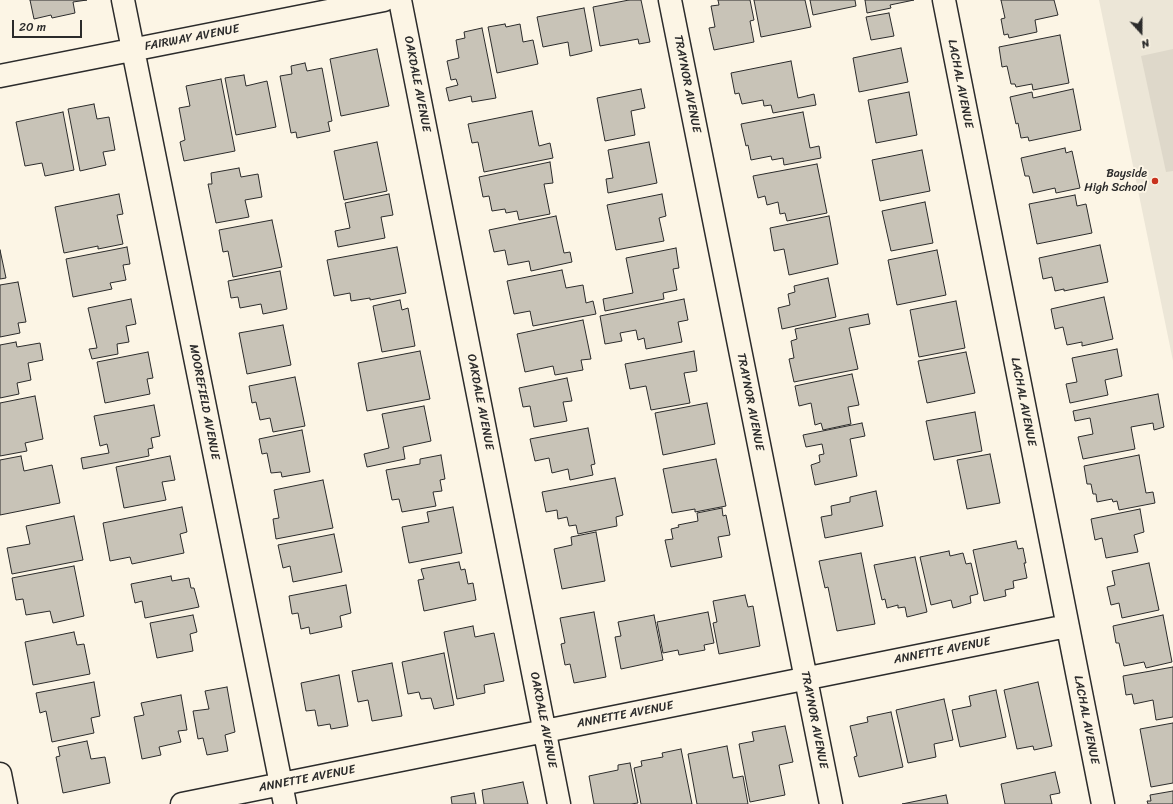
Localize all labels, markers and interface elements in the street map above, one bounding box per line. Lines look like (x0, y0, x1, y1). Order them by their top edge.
scale bar (14, 12, 84, 38)
north arrow (1121, 12, 1161, 52)
text: 20 m (19, 16, 46, 38)
street label: FAIRWAY AVENUE (144, 22, 240, 54)
text: N (1139, 33, 1152, 54)
street label: TRAYNOR AVENUE (670, 34, 704, 134)
street label: OAKDALE AVENUE (401, 35, 433, 133)
street label: LACHAL AVENUE (944, 38, 976, 130)
place label: Bayside High School (1084, 167, 1147, 195)
marker: Bayside High School (1150, 176, 1160, 186)
street label: MOOREFIELD AVENUE (186, 343, 222, 461)
street label: TRAYNOR AVENUE (733, 352, 767, 452)
street label: OAKDALE AVENUE (464, 353, 496, 451)
street label: LACHAL AVENUE (1007, 356, 1039, 448)
street label: ANNETTE AVENUE (893, 635, 991, 667)
street label: TRAYNOR AVENUE (797, 670, 831, 770)
street label: OAKDALE AVENUE (527, 671, 559, 769)
street label: LACHAL AVENUE (1070, 674, 1102, 766)
street label: ANNETTE AVENUE (576, 699, 674, 731)
street label: ANNETTE AVENUE (258, 763, 356, 795)

